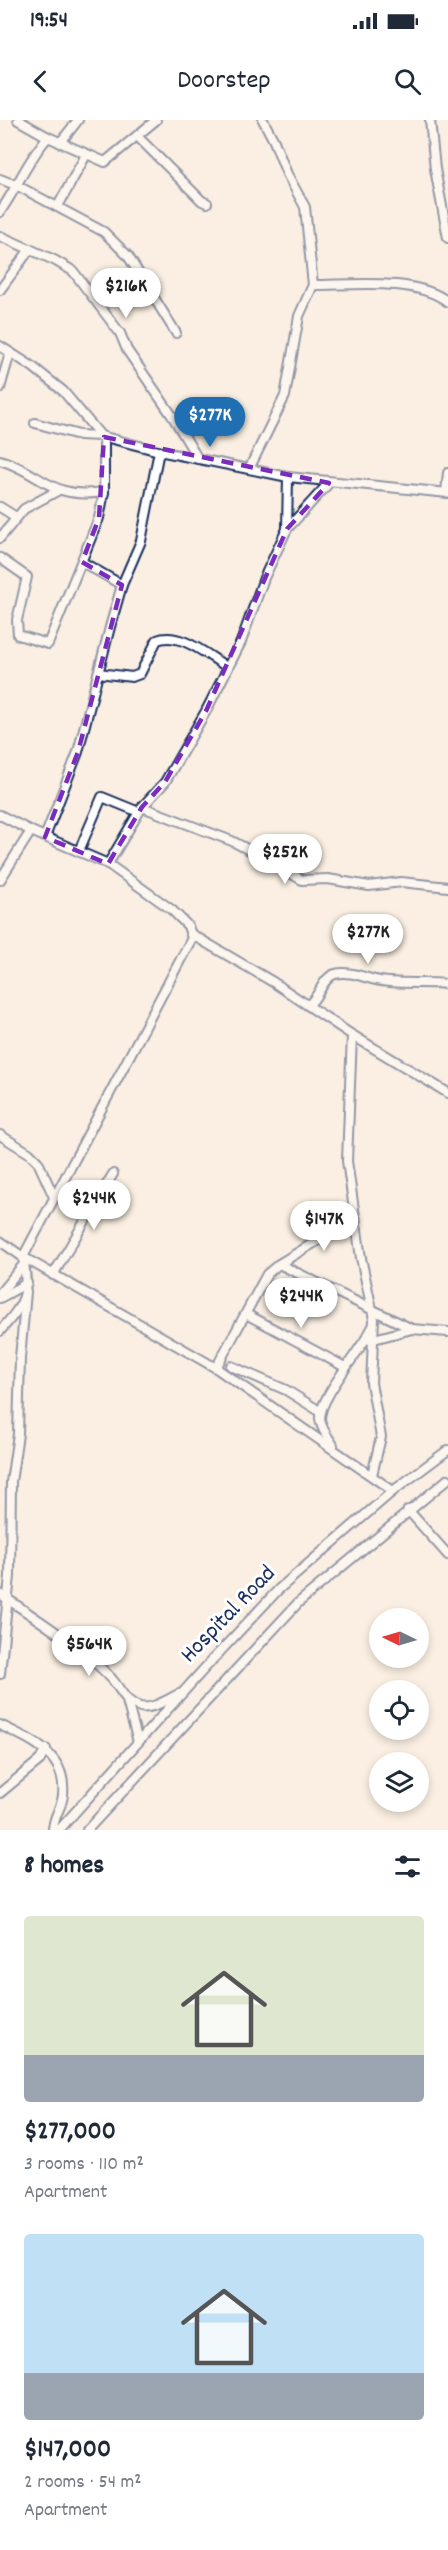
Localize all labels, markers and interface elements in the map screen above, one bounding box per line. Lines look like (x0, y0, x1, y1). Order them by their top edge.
text: 19:54 (30, 6, 68, 37)
text: Doorstep (177, 62, 271, 101)
icon: back (24, 65, 57, 98)
icon: search (391, 65, 424, 98)
pin: $216K (84, 268, 168, 319)
text: $216K (105, 273, 147, 301)
pin: $277K (168, 397, 252, 448)
text: $277K (188, 402, 232, 430)
pin: $252K (243, 834, 327, 885)
text: $252K (262, 839, 308, 867)
pin: $277K (326, 914, 410, 965)
text: $277K (346, 919, 390, 947)
pin: $244K (52, 1180, 136, 1231)
text: $244K (72, 1185, 116, 1213)
pin: $147K (282, 1201, 366, 1252)
text: $147K (304, 1206, 344, 1234)
pin: $244K (259, 1278, 343, 1329)
text: $244K (279, 1283, 323, 1311)
street label: Hospital Road (173, 1558, 285, 1672)
north arrow (369, 1608, 429, 1668)
map controls (369, 1608, 429, 1812)
pin: $564K (47, 1626, 131, 1677)
text: $564K (66, 1631, 112, 1659)
button: locate (369, 1680, 429, 1740)
button: layers (369, 1752, 429, 1812)
text: 8 homes (24, 1848, 104, 1885)
icon: filters (391, 1850, 424, 1883)
icon: home (170, 1955, 278, 2063)
text: $277,000 (24, 2114, 116, 2151)
text: 3 rooms · 110 m² (24, 2151, 144, 2179)
text: Apartment (24, 2179, 107, 2207)
icon: home (170, 2273, 278, 2381)
text: $147,000 (24, 2432, 111, 2469)
text: 2 rooms · 54 m² (24, 2469, 142, 2497)
text: Apartment (24, 2497, 107, 2525)

